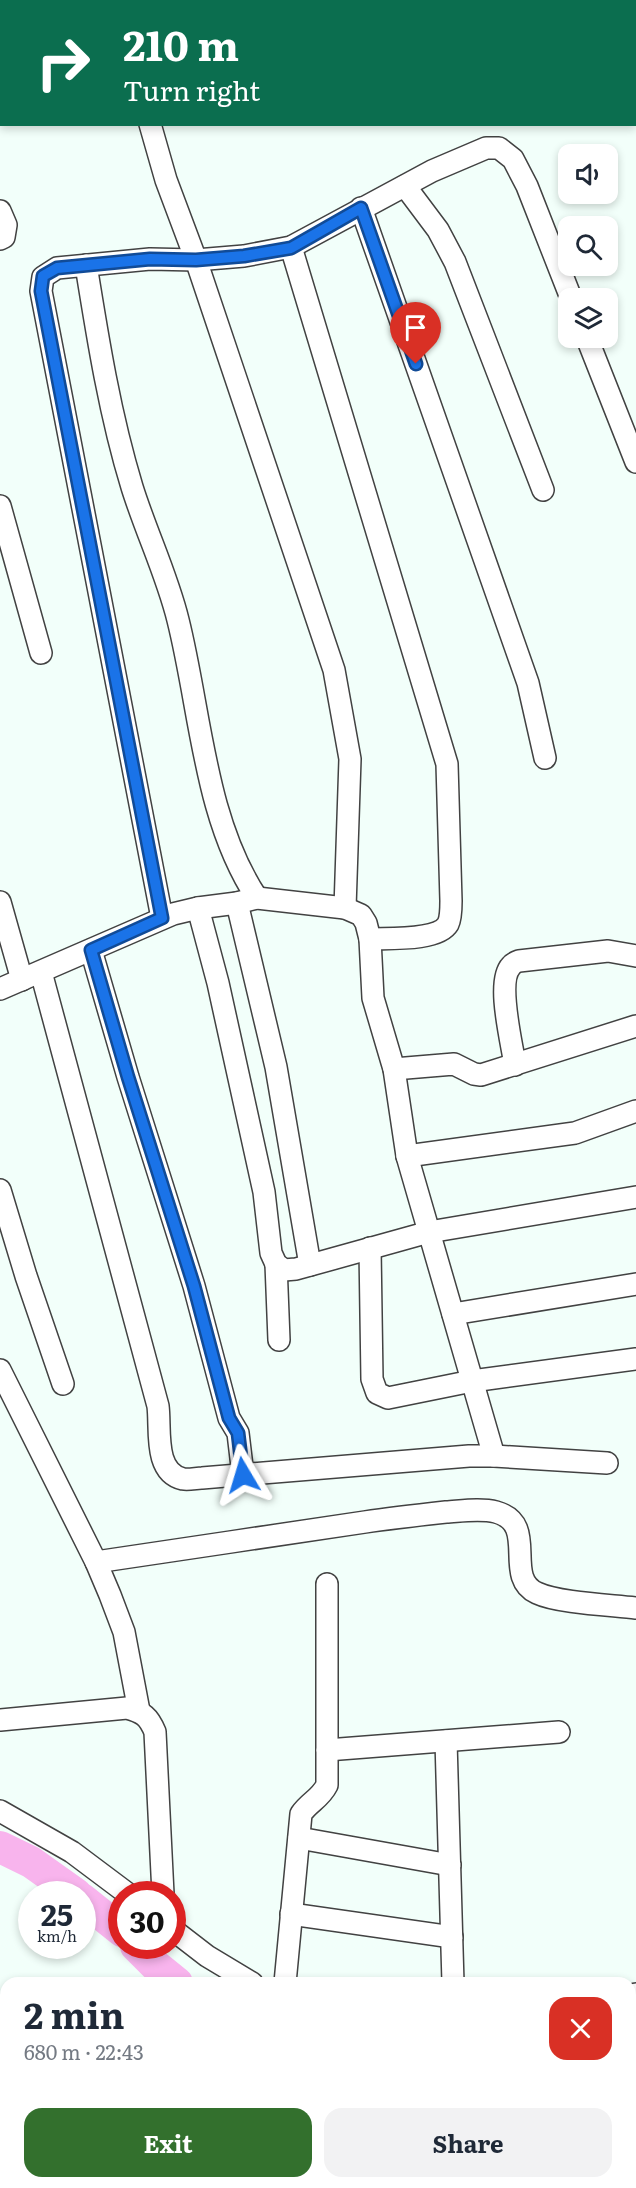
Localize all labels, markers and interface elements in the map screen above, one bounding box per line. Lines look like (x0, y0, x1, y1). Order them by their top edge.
text: 210 m (123, 12, 239, 74)
icon: right (24, 24, 102, 102)
text: Turn right (123, 69, 260, 109)
map controls (558, 144, 618, 348)
button: sound (558, 144, 618, 204)
button: search (558, 216, 618, 276)
button: layers (558, 288, 618, 348)
pin (390, 302, 441, 364)
icon: arrive (399, 311, 432, 344)
position arrow (211, 1443, 275, 1507)
speed limit sign: 30 (108, 1881, 186, 1959)
text: 25 (41, 1891, 73, 1935)
text: km/h (37, 1924, 77, 1947)
text: 2 min (24, 1987, 125, 2040)
button: close (549, 1997, 612, 2060)
text: 680 m · 22:43 (24, 2036, 144, 2066)
button: Exit (24, 2108, 312, 2177)
button: Share (324, 2108, 612, 2177)

